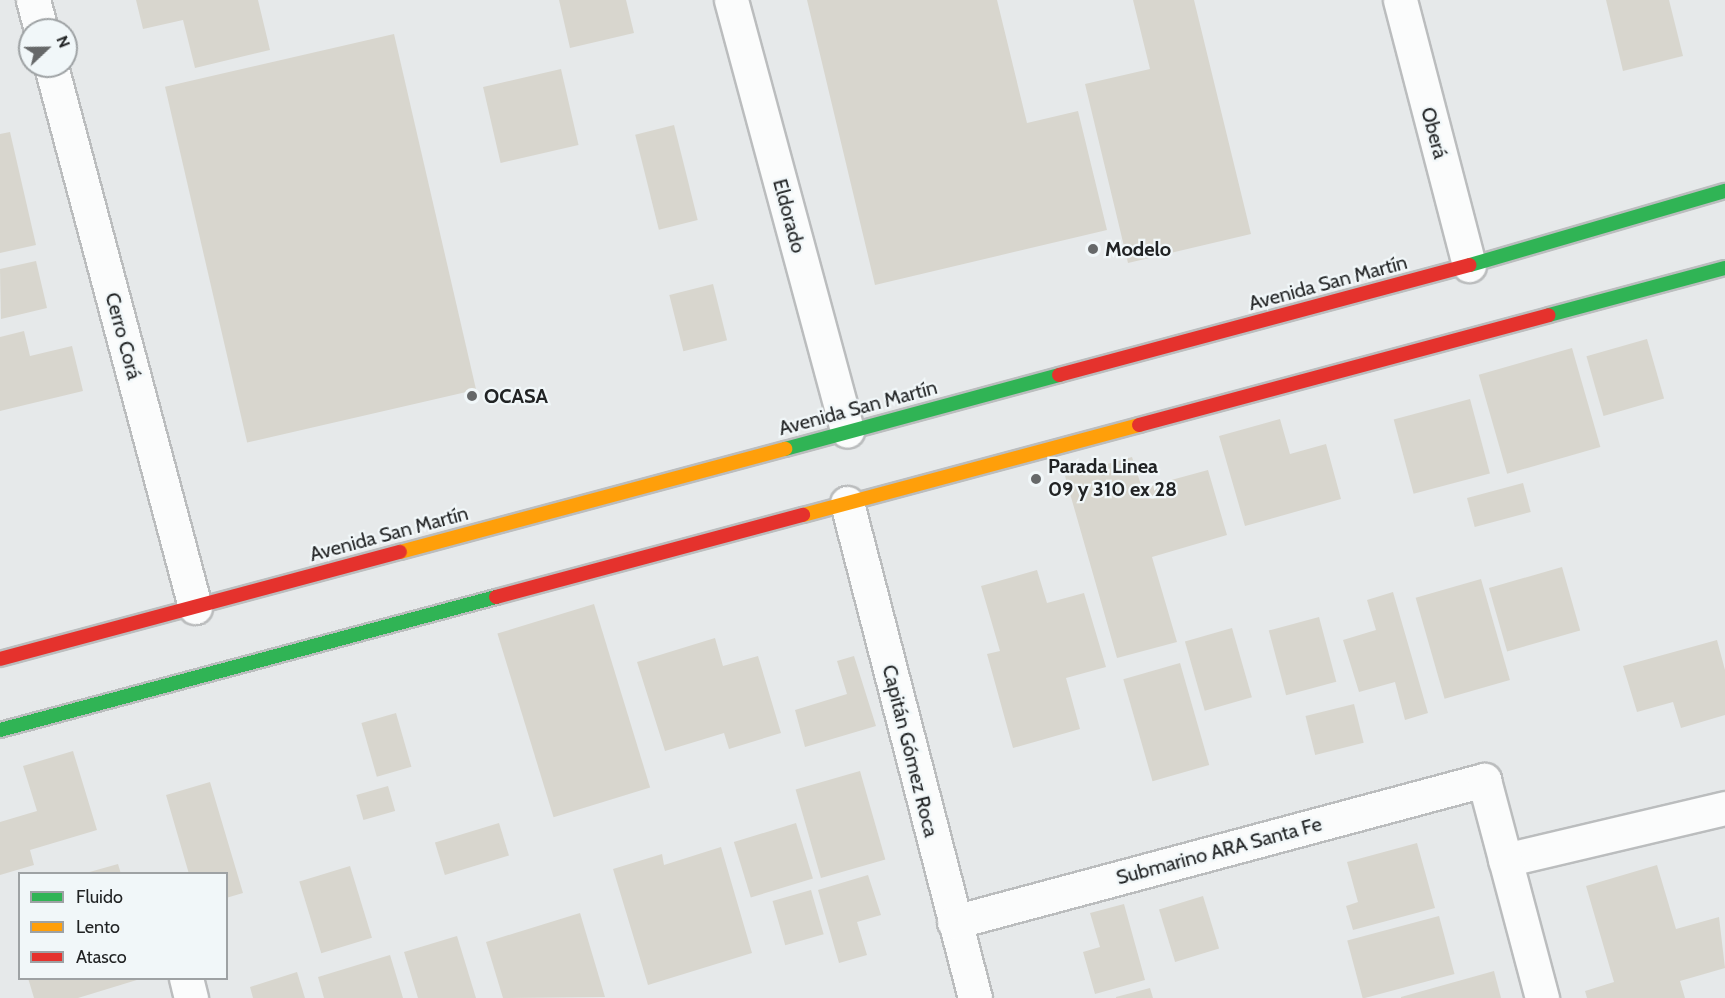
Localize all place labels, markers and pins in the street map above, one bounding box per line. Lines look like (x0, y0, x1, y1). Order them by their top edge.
place label: Modelo (1105, 237, 1171, 261)
marker: Modelo (1086, 242, 1100, 256)
place label: OCASA (484, 384, 548, 408)
marker: OCASA (465, 389, 479, 403)
place label: Parada Linea 09 y 310 ex 28 (1048, 455, 1177, 502)
marker: Parada Linea 09 y 310 ex 28 (1029, 472, 1043, 486)

